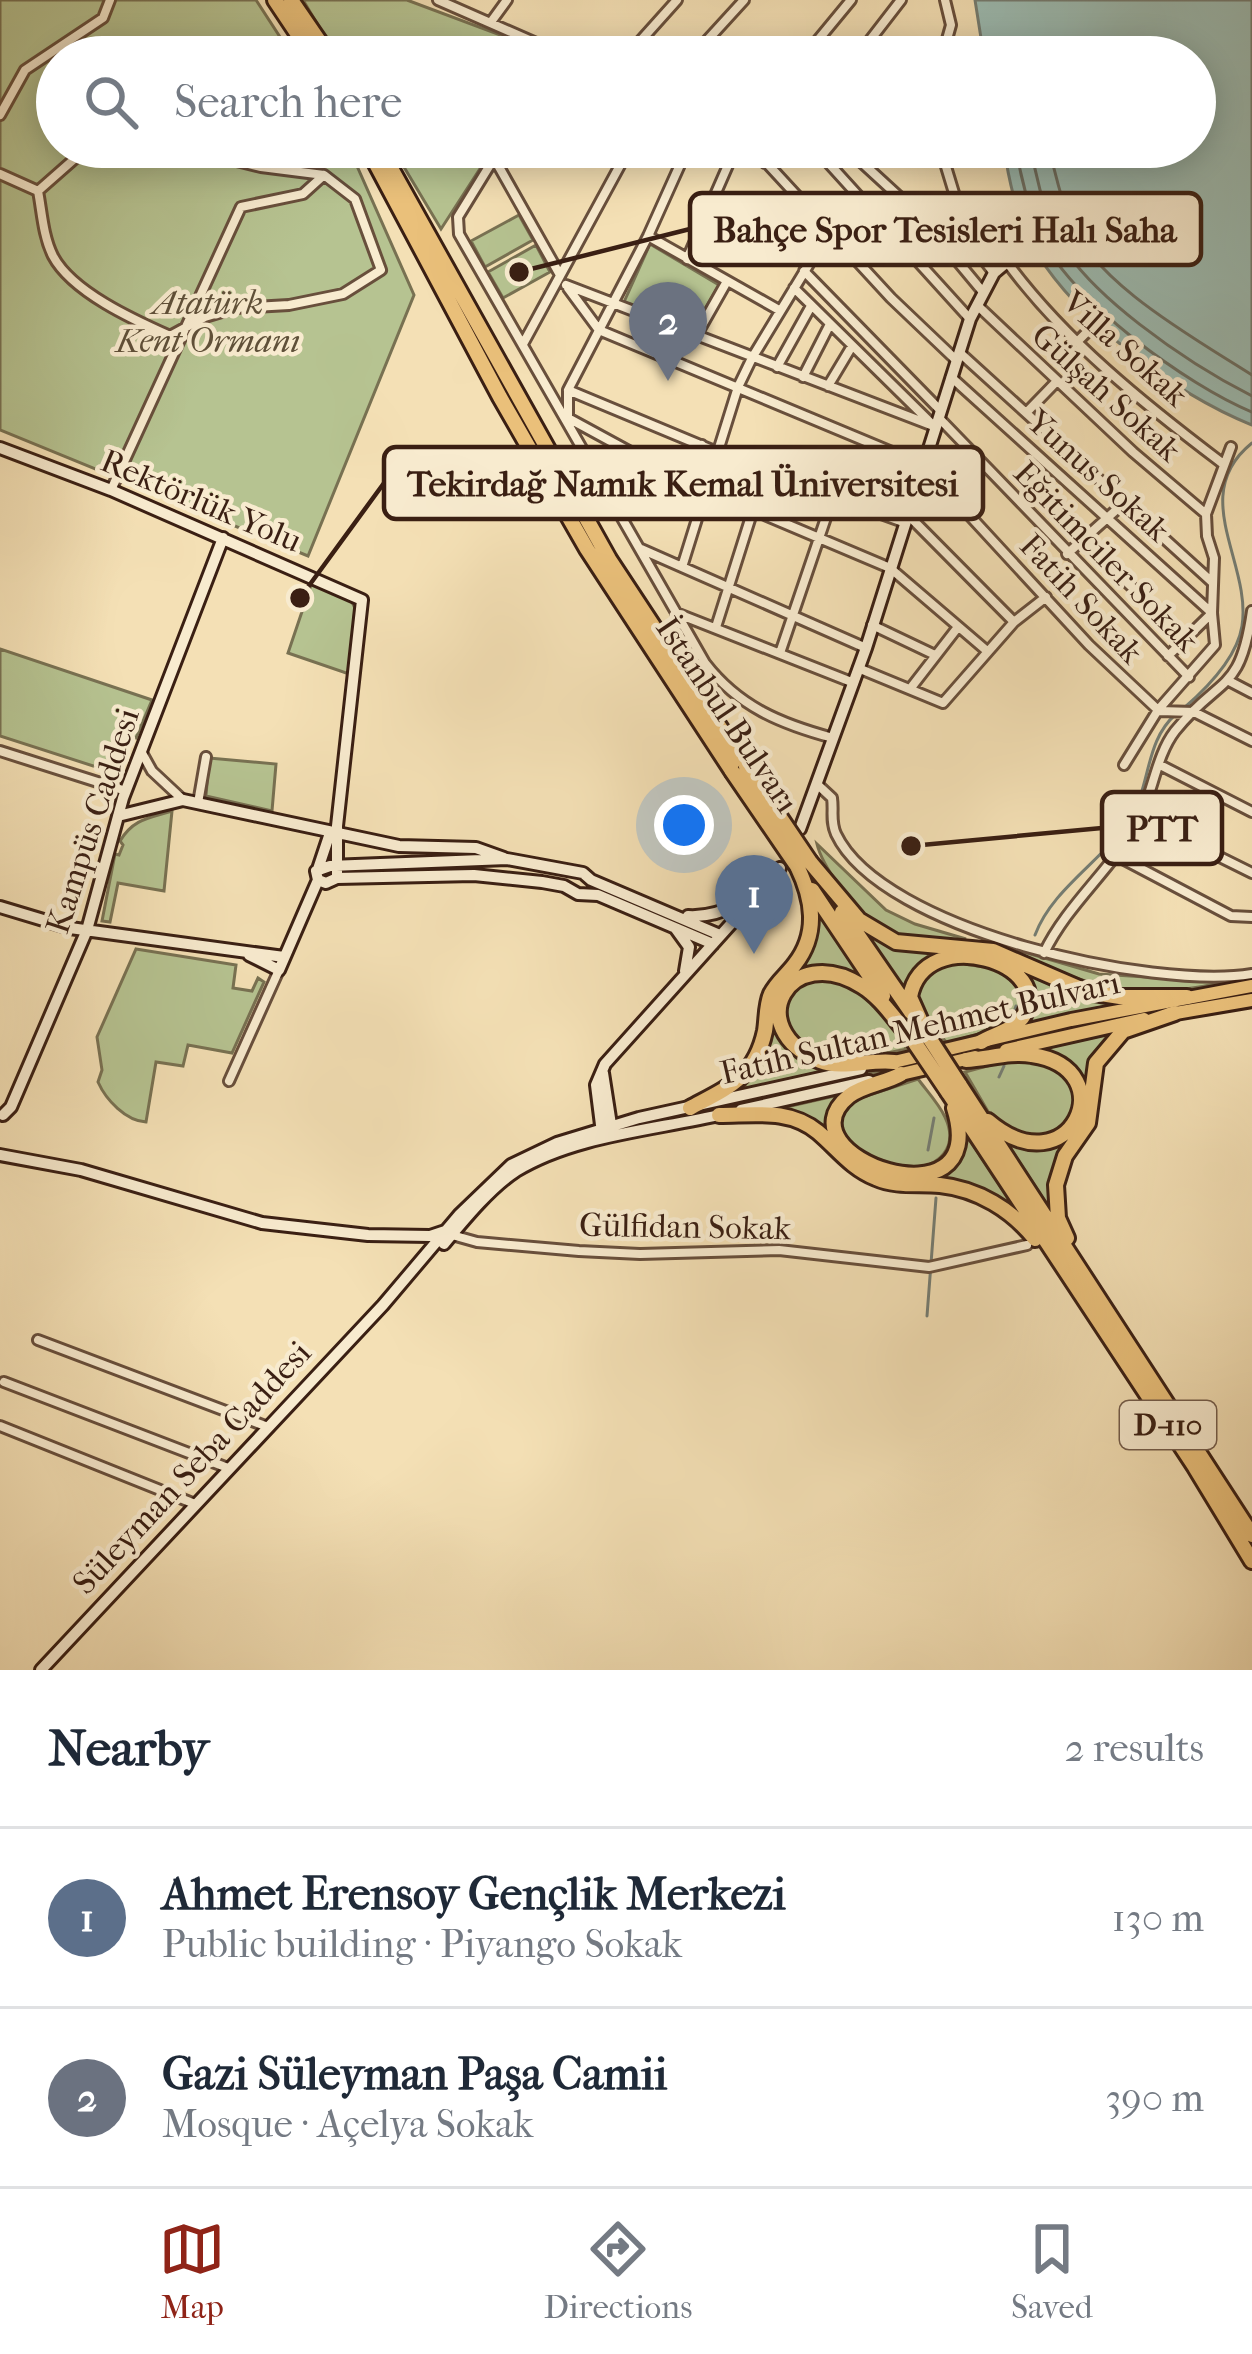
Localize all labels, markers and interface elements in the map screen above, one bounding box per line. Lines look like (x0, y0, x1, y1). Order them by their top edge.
search box (36, 36, 1216, 168)
icon: search (78, 69, 144, 135)
text: Search here (174, 76, 402, 129)
callout: Bahçe Spor Tesisleri Halı Saha (690, 193, 1201, 265)
text: Bahçe Spor Tesisleri Halı Saha (713, 209, 1178, 252)
pin: 2 (629, 282, 707, 381)
street label: Villa Sokak (1054, 282, 1196, 416)
park label: Atatürk Kent Ormanı (114, 284, 300, 361)
street label: Gülşah Sokak (1023, 316, 1189, 471)
street label: Yunus Sokak (1018, 401, 1178, 551)
street label: Rektörlük Yolu (95, 441, 307, 561)
callout: Tekirdağ Namık Kemal Üniversitesi (384, 447, 983, 519)
street label: Eğitimciler Sokak (1005, 454, 1207, 661)
text: Tekirdağ Namık Kemal Üniversitesi (406, 463, 959, 505)
street label: Fatih Sokak (1011, 526, 1151, 672)
street label: İstanbul Bulvarı (647, 610, 807, 820)
street label: Kampüs Caddesi (38, 703, 148, 938)
callout: PTT (1102, 792, 1222, 864)
your location (654, 795, 714, 855)
text: PTT (1126, 808, 1200, 850)
pin: 1 (715, 855, 793, 954)
street label: Fatih Sultan Mehmet Bulvarı (716, 963, 1124, 1093)
street label: Gülfidan Sokak (579, 1206, 792, 1248)
street label: Süleyman Seba Caddesi (65, 1333, 319, 1602)
road number: D-110 (1120, 1401, 1216, 1449)
text: Nearby (48, 1718, 209, 1778)
text: 2 results (1065, 1725, 1204, 1771)
text: Ahmet Erensoy Gençlik Merkezi (162, 1868, 786, 1921)
text: 1 (80, 1895, 94, 1941)
text: 130 m (1112, 1895, 1204, 1941)
text: Public building · Piyango Sokak (162, 1921, 682, 1967)
text: Gazi Süleyman Paşa Camii (162, 2048, 667, 2101)
text: 2 (77, 2075, 97, 2121)
text: 390 m (1105, 2075, 1204, 2121)
text: Mosque · Açelya Sokak (162, 2101, 533, 2147)
tab: Map (159, 2216, 225, 2327)
tab: Directions (544, 2216, 692, 2327)
tab: Saved (1011, 2216, 1093, 2327)

